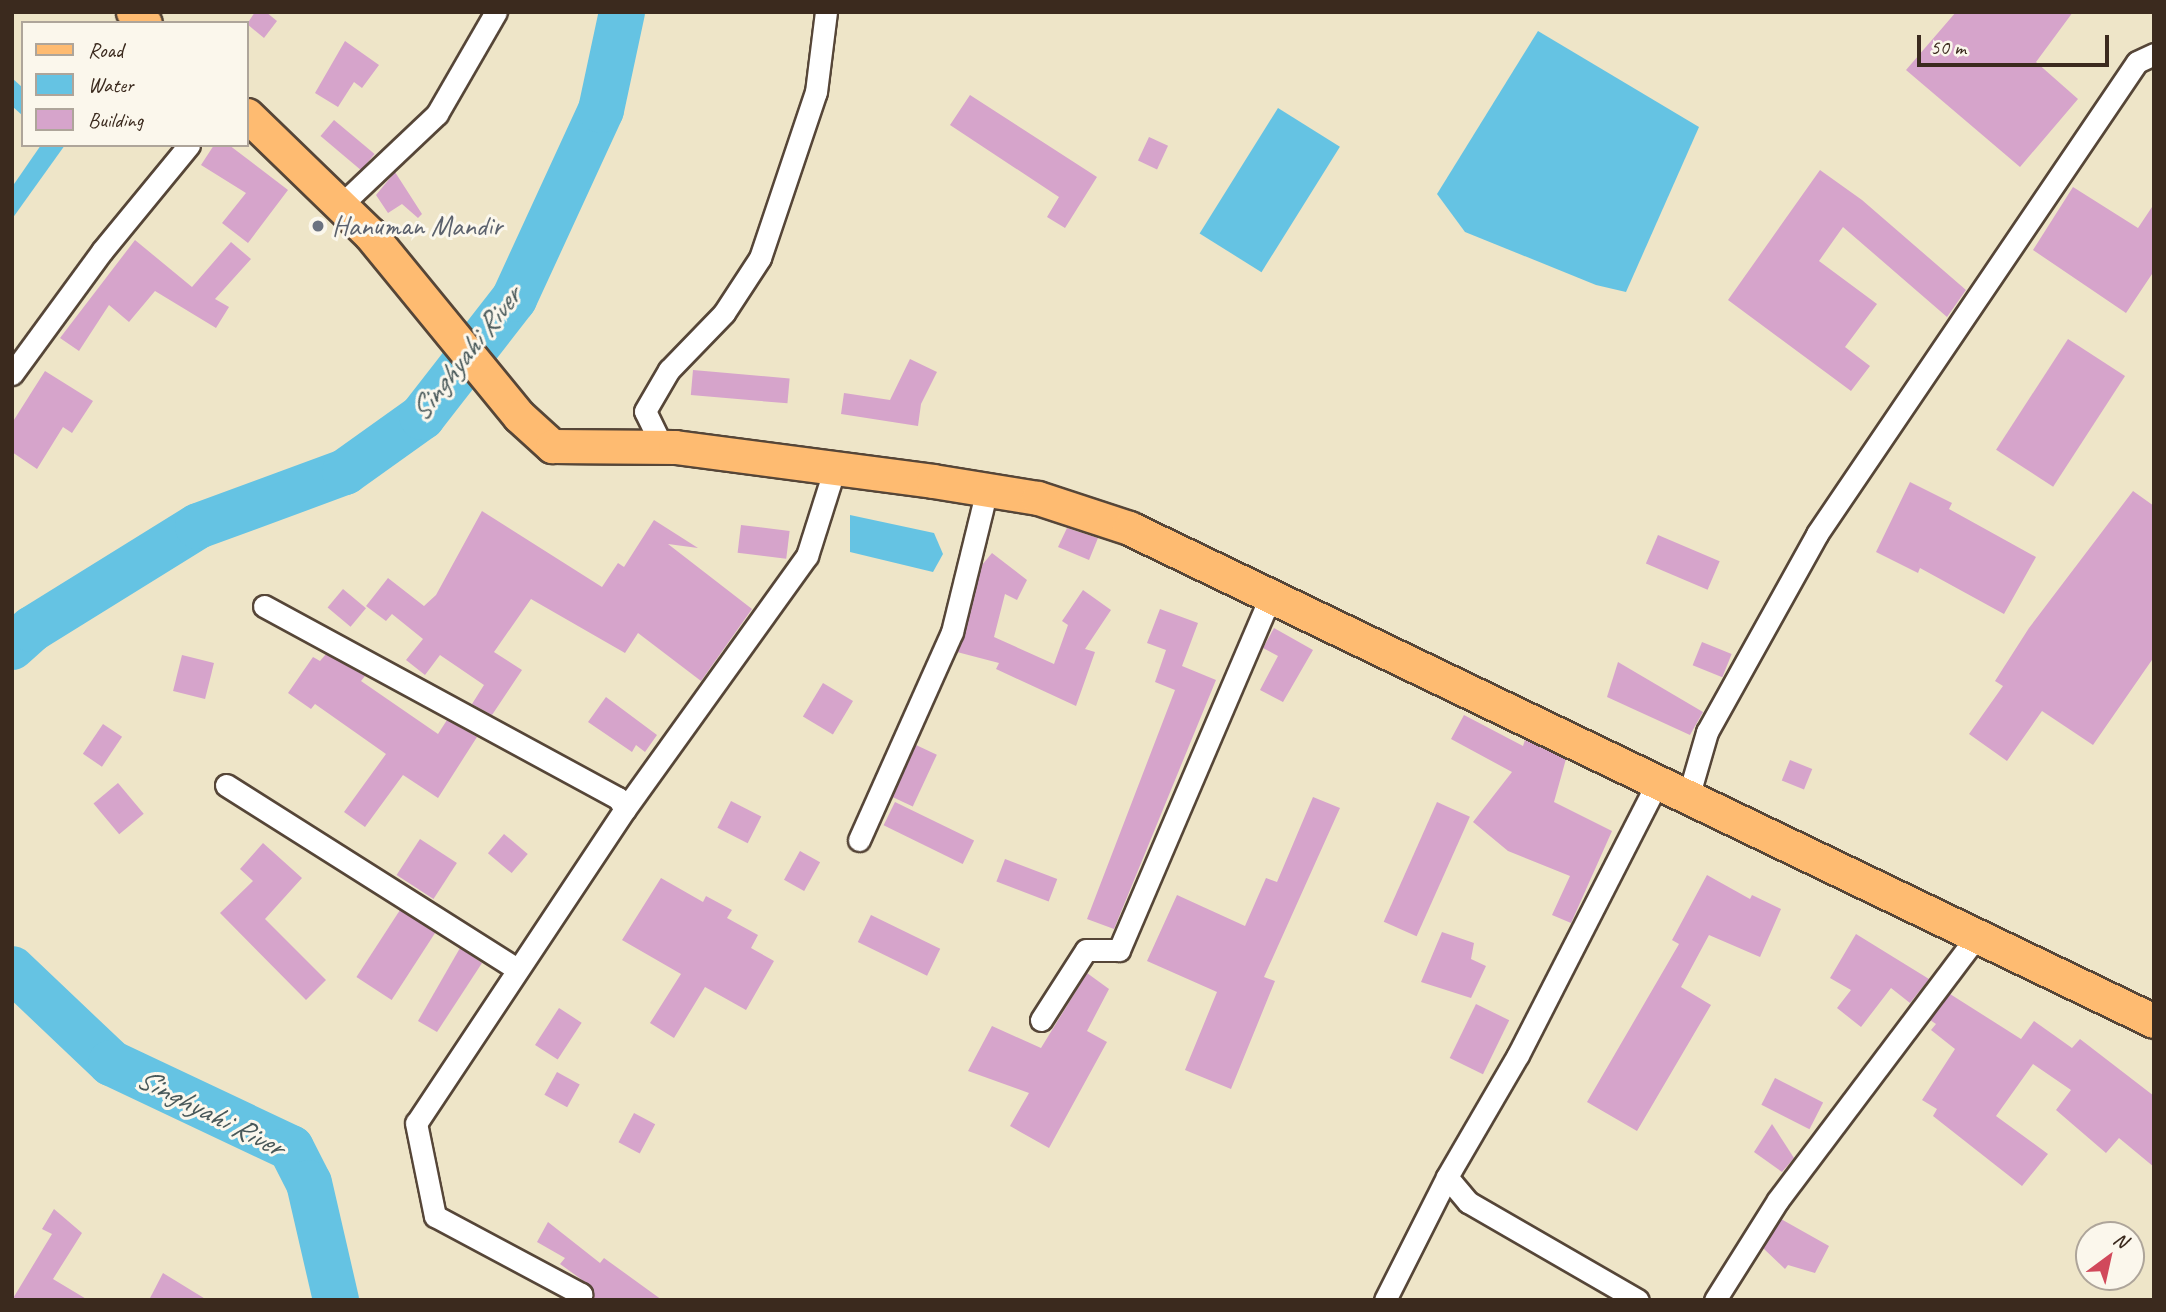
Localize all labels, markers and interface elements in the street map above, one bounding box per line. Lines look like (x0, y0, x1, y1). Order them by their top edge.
legend (21, 21, 248, 147)
scale bar (1921, 21, 2114, 65)
text: 50 m (1930, 34, 1966, 60)
text: Road (88, 37, 123, 63)
text: Water (88, 72, 134, 98)
text: Building (88, 107, 143, 133)
place label: Hanuman Mandir (332, 209, 502, 243)
marker: Hanuman Mandir (310, 218, 326, 234)
water label: Singhyahi River (402, 280, 528, 428)
water label: Singhyahi River (131, 1060, 289, 1164)
north arrow (2075, 1221, 2145, 1291)
text: N (2109, 1227, 2132, 1253)

